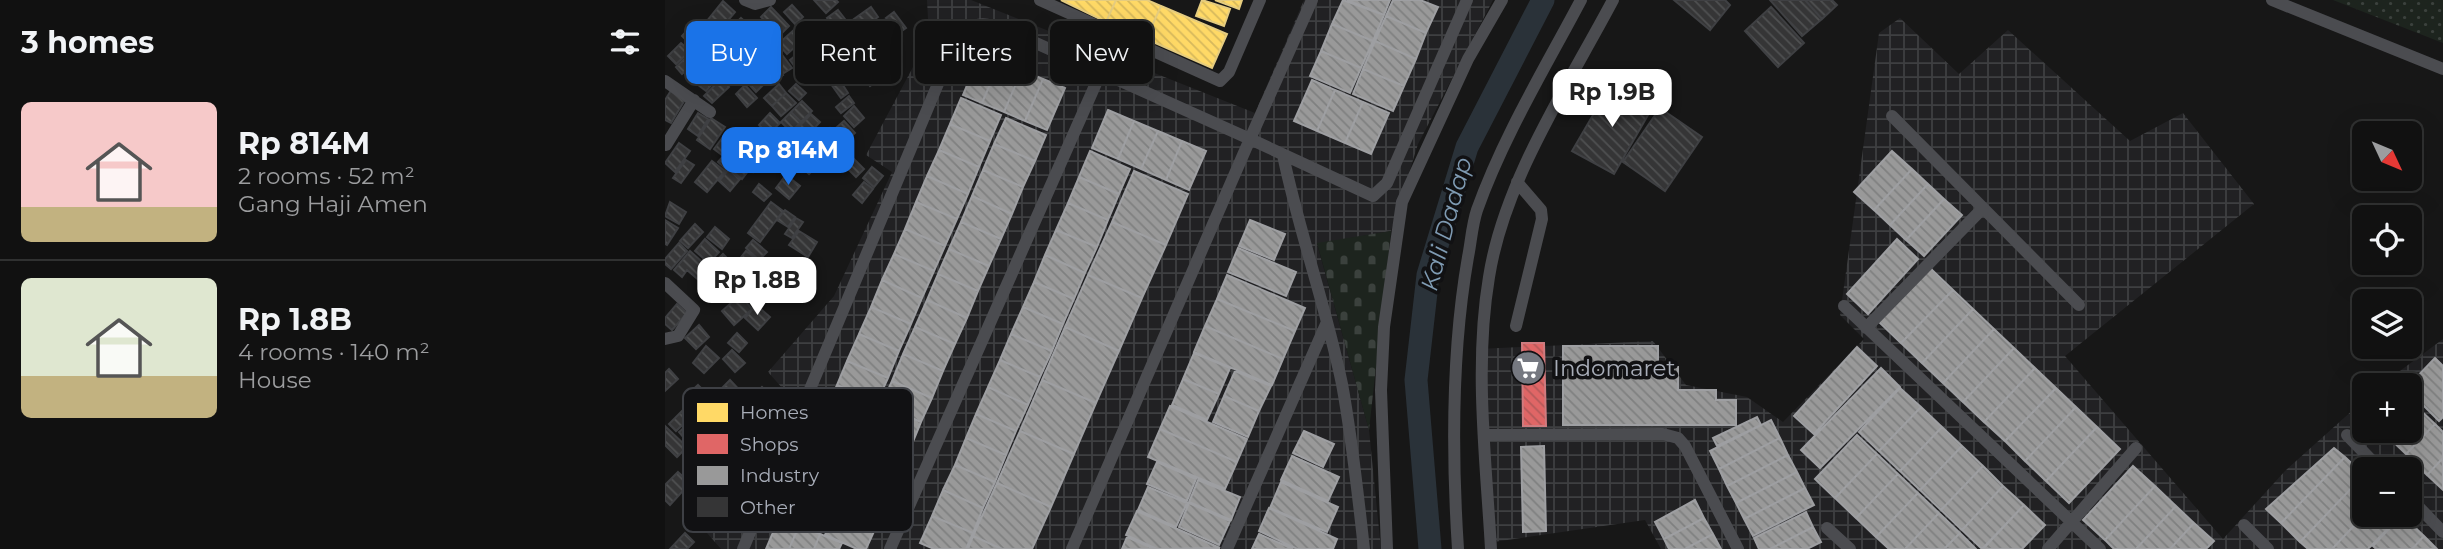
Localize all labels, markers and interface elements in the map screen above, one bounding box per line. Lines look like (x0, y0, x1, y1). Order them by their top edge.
chip: Buy (686, 21, 781, 84)
chip: Rent (795, 21, 901, 84)
chip: Filters (915, 21, 1036, 84)
chip: New (1050, 21, 1153, 84)
icon: filters (606, 23, 644, 61)
text: 3 homes (21, 24, 154, 61)
pin: Rp 1.9B (1547, 69, 1677, 129)
text: Rp 1.9B (1569, 78, 1655, 106)
north arrow (2352, 121, 2422, 191)
map controls (2352, 121, 2422, 527)
text: Rp 814M (238, 125, 370, 162)
pin: Rp 814M (723, 128, 853, 187)
icon: home (77, 130, 161, 214)
text: Rp 814M (737, 136, 839, 164)
water label: Kali Dadap (1414, 154, 1478, 294)
text: 2 rooms · 52 m² (238, 162, 415, 190)
text: Gang Haji Amen (238, 190, 428, 218)
button: locate (2352, 205, 2422, 275)
pin: Rp 1.8B (692, 258, 822, 317)
text: Rp 1.8B (713, 266, 801, 294)
button: layers (2352, 289, 2422, 359)
text: Rp 1.8B (238, 301, 352, 338)
icon: home (77, 306, 161, 390)
text: 4 rooms · 140 m² (238, 338, 430, 366)
supermarket icon: Indomaret (1509, 349, 1547, 387)
place label: Indomaret (1553, 354, 1676, 382)
text: House (238, 366, 312, 394)
button: + (2352, 373, 2422, 443)
legend (683, 388, 913, 532)
text: Homes (740, 401, 808, 424)
text: Shops (740, 433, 799, 456)
button: − (2352, 457, 2422, 527)
text: Industry (740, 464, 820, 487)
text: Other (740, 496, 796, 519)

